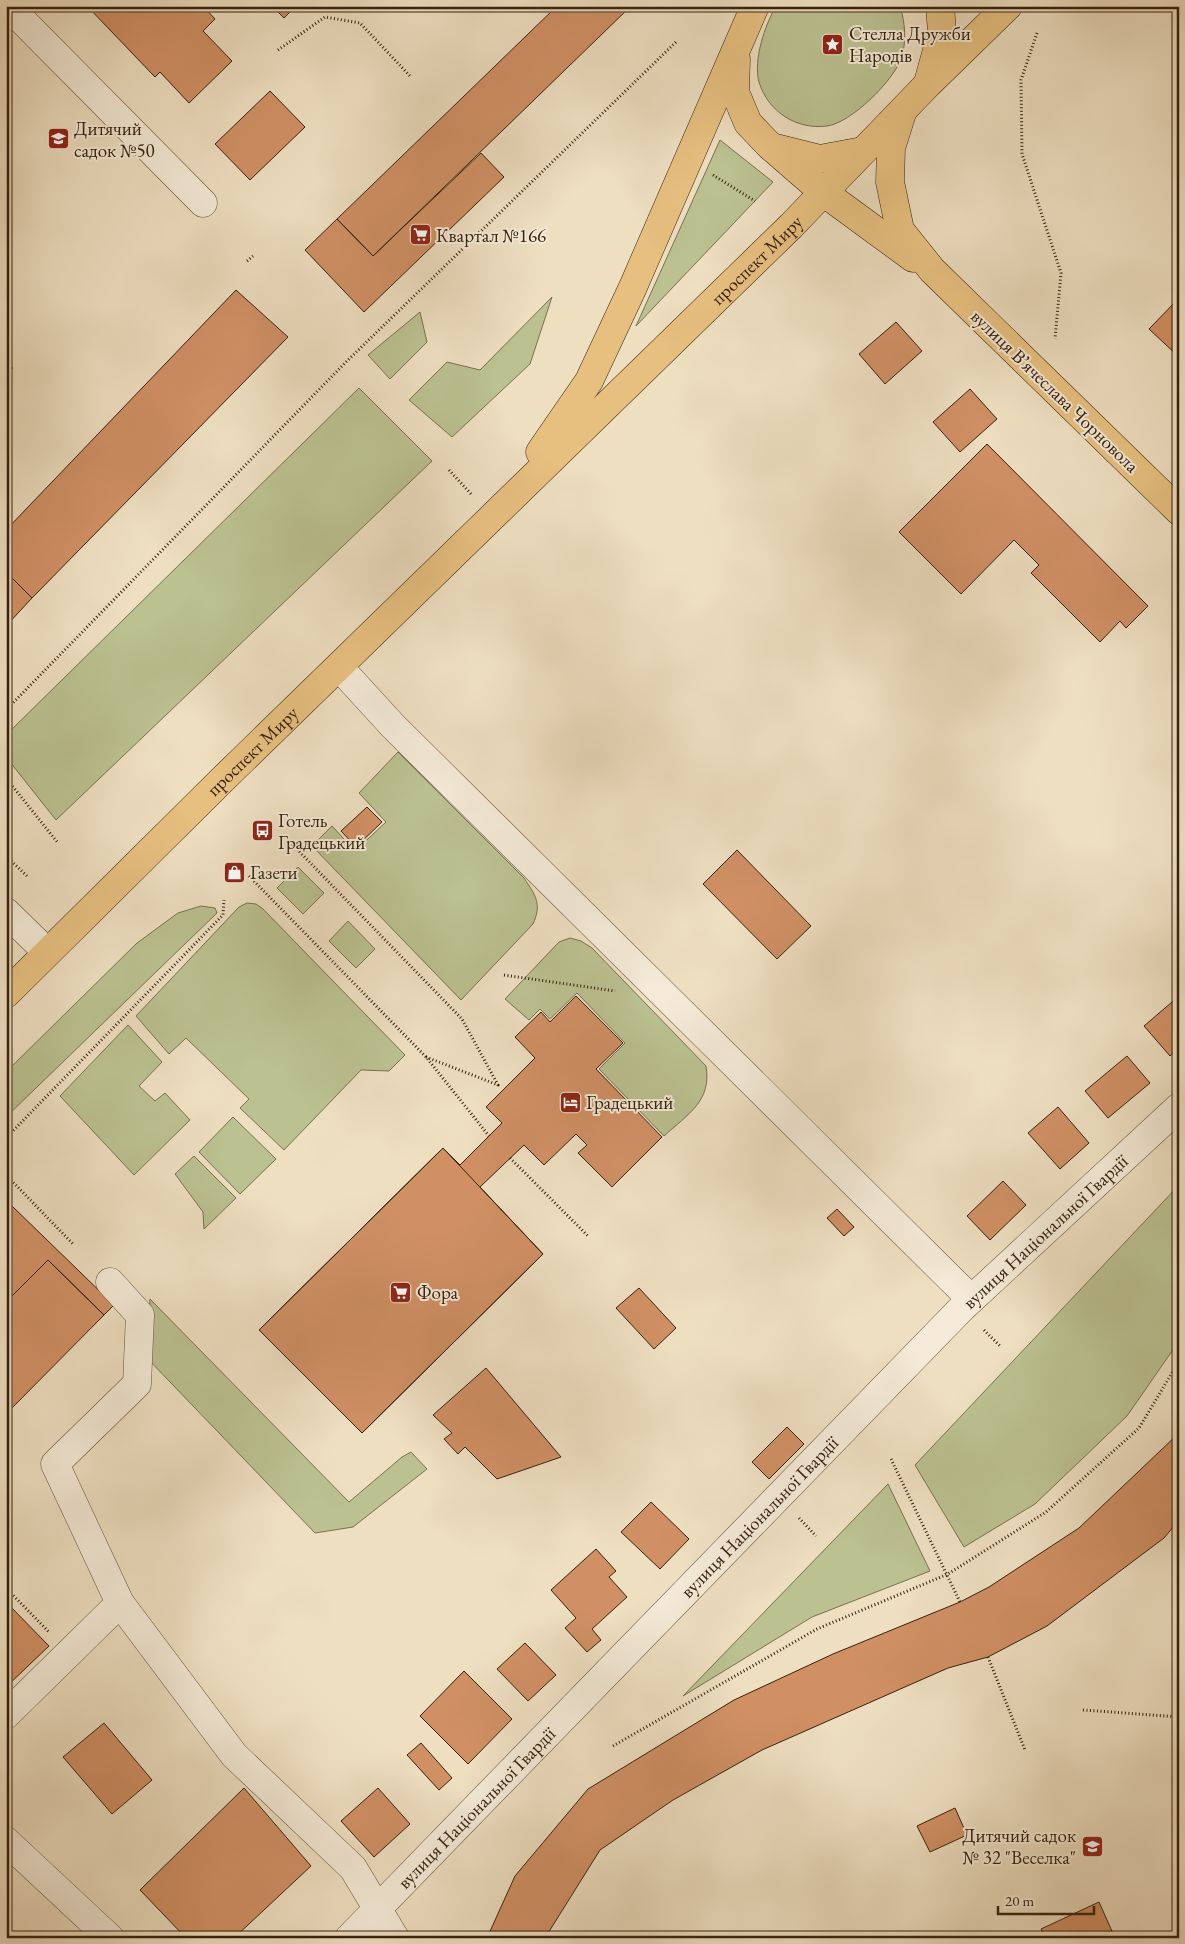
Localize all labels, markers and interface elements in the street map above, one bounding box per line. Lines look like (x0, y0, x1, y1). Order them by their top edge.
place label: Стелла Дружби Народiв (849, 21, 971, 68)
place icon: Стелла Дружби Народiв (821, 32, 845, 56)
place label: Дитячий садок №50 (74, 116, 155, 163)
school or university icon: Дитячий садок №50 (46, 127, 70, 151)
street label: проспект Миру (705, 209, 808, 310)
supermarket icon: Квартал №166 (408, 223, 432, 247)
place label: Квартал №166 (436, 223, 546, 248)
street label: вулиця Вʼячеслава Чорновола (966, 304, 1145, 478)
street label: проспект Миру (201, 700, 304, 801)
place label: Готель Градецький (278, 808, 365, 855)
bus stop icon: Готель Градецький (250, 819, 274, 843)
shop icon: Газети (222, 860, 246, 884)
place label: Газети (250, 860, 298, 885)
hotel icon: Градецький (558, 1090, 582, 1114)
place label: Градецький (586, 1090, 673, 1115)
street label: вулиця Національної Гвардії (957, 1148, 1133, 1314)
supermarket icon: Фора (389, 1280, 413, 1304)
place label: Фора (417, 1280, 458, 1305)
street label: вулиця Національної Гвардії (675, 1430, 844, 1603)
street label: вулиця Національної Гвардії (391, 1721, 561, 1894)
place label: Дитячий садок № 32 "Веселка" (962, 1823, 1076, 1870)
school or university icon: Дитячий садок № 32 "Веселка" (1080, 1834, 1104, 1858)
scale bar (998, 1884, 1094, 1916)
text: 20 m (1005, 1891, 1034, 1910)

